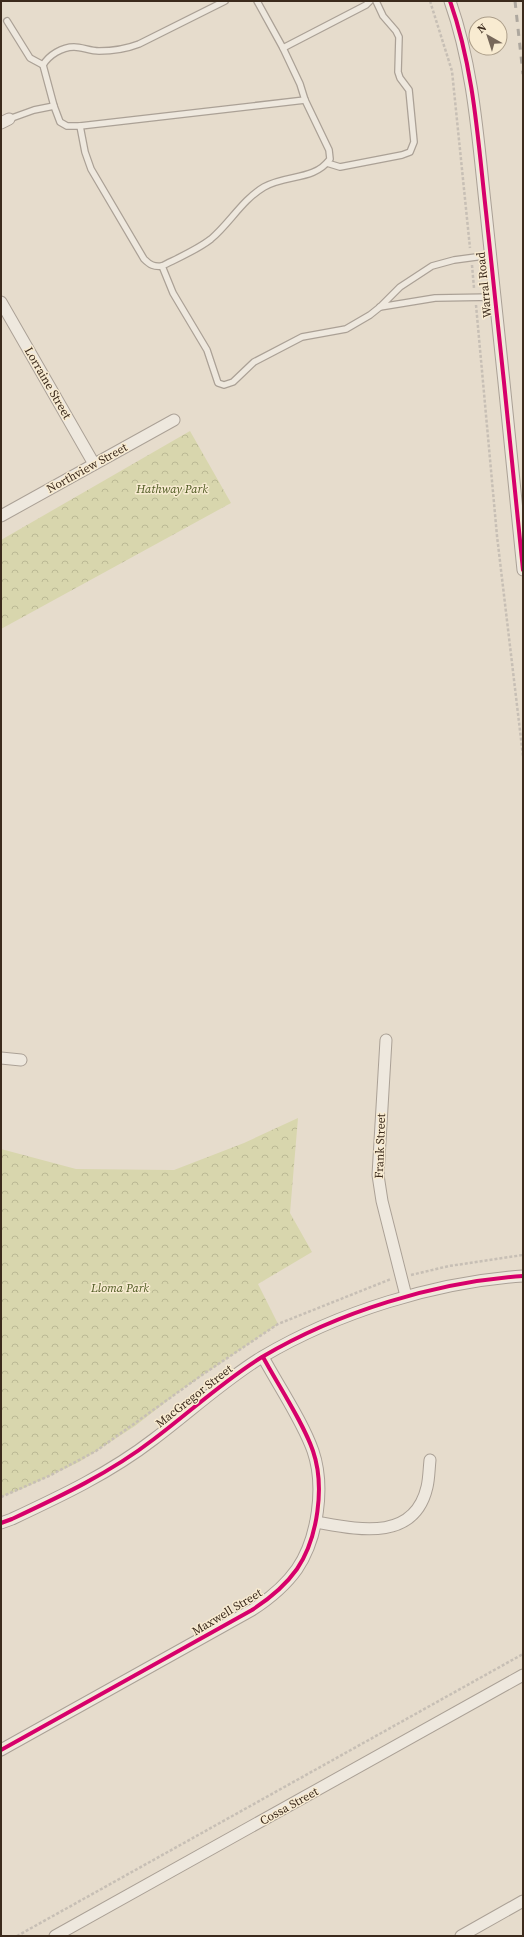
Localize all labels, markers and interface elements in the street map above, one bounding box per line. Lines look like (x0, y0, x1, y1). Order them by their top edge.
north arrow (468, 16, 508, 56)
text: N (474, 20, 490, 37)
street label: Warral Road (473, 251, 495, 319)
street label: Lorraine Street (21, 344, 75, 422)
street label: Northview Street (44, 439, 130, 497)
park label: Hathway Park (135, 481, 208, 497)
street label: Frank Street (371, 1113, 389, 1179)
park label: Lloma Park (90, 1280, 149, 1296)
street label: MacGregor Street (152, 1361, 236, 1431)
street label: Maxwell Street (189, 1585, 265, 1639)
street label: Cossa Street (257, 1783, 321, 1829)

